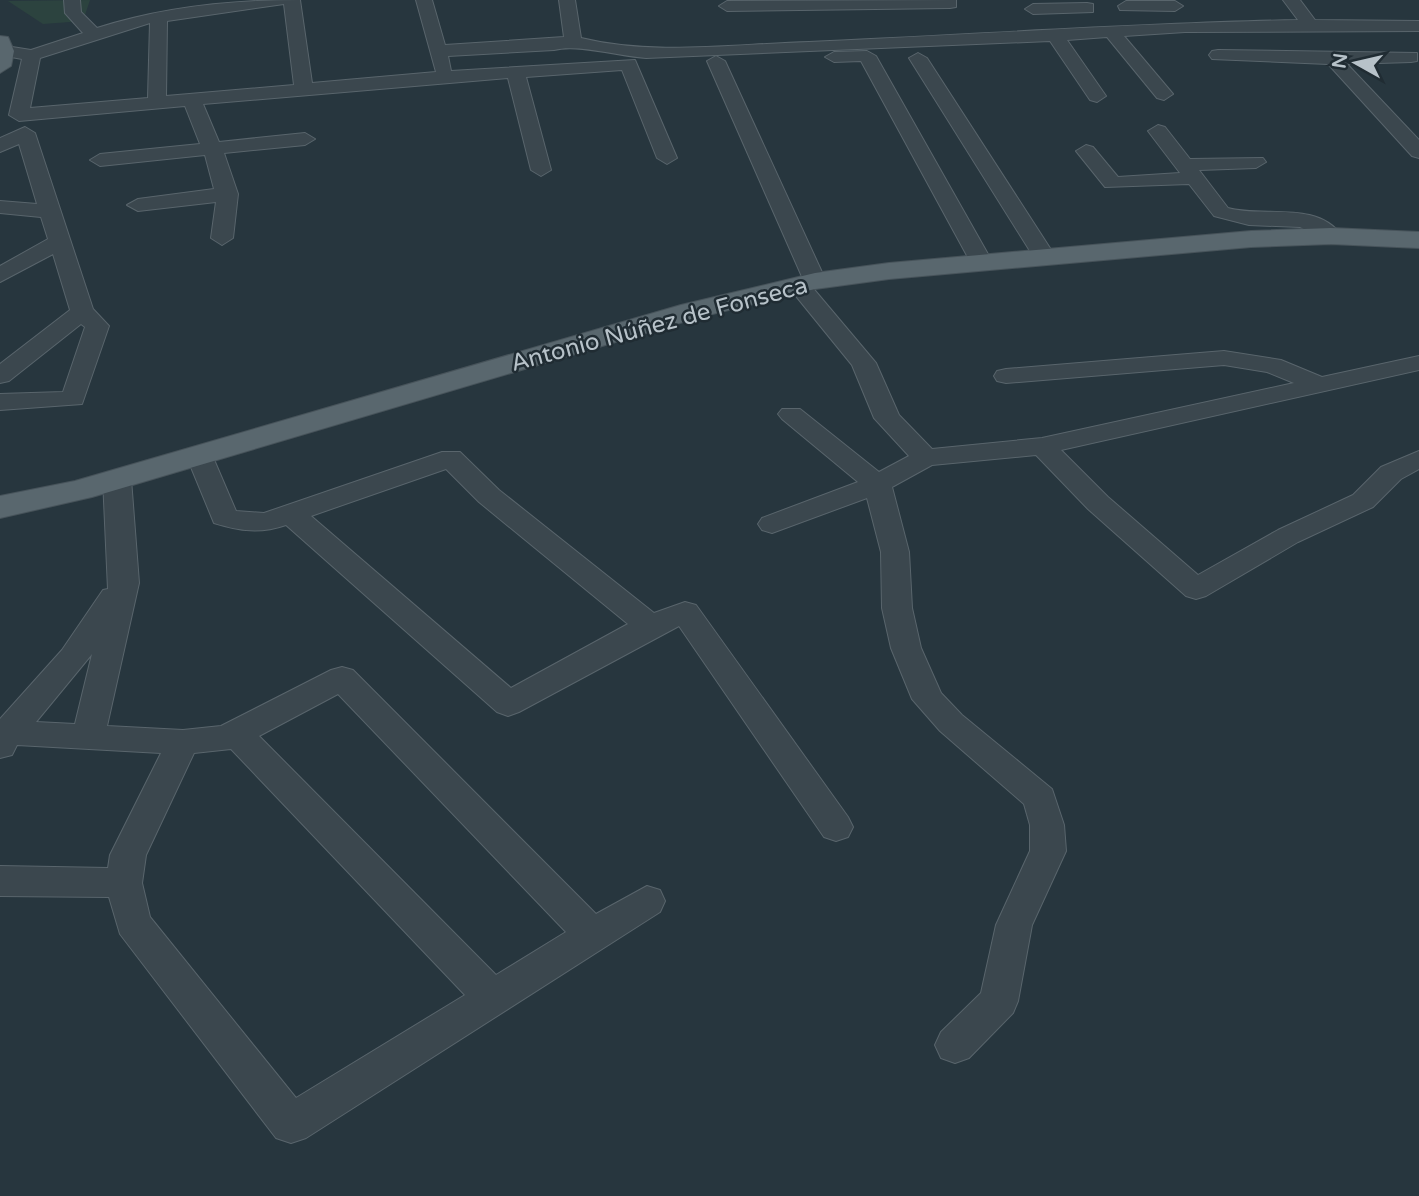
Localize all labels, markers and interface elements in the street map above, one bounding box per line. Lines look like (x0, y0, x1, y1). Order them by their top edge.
north arrow (1321, 28, 1391, 98)
text: N (1328, 52, 1352, 70)
street label: Antonio Núñez de Fonseca (507, 271, 811, 378)

